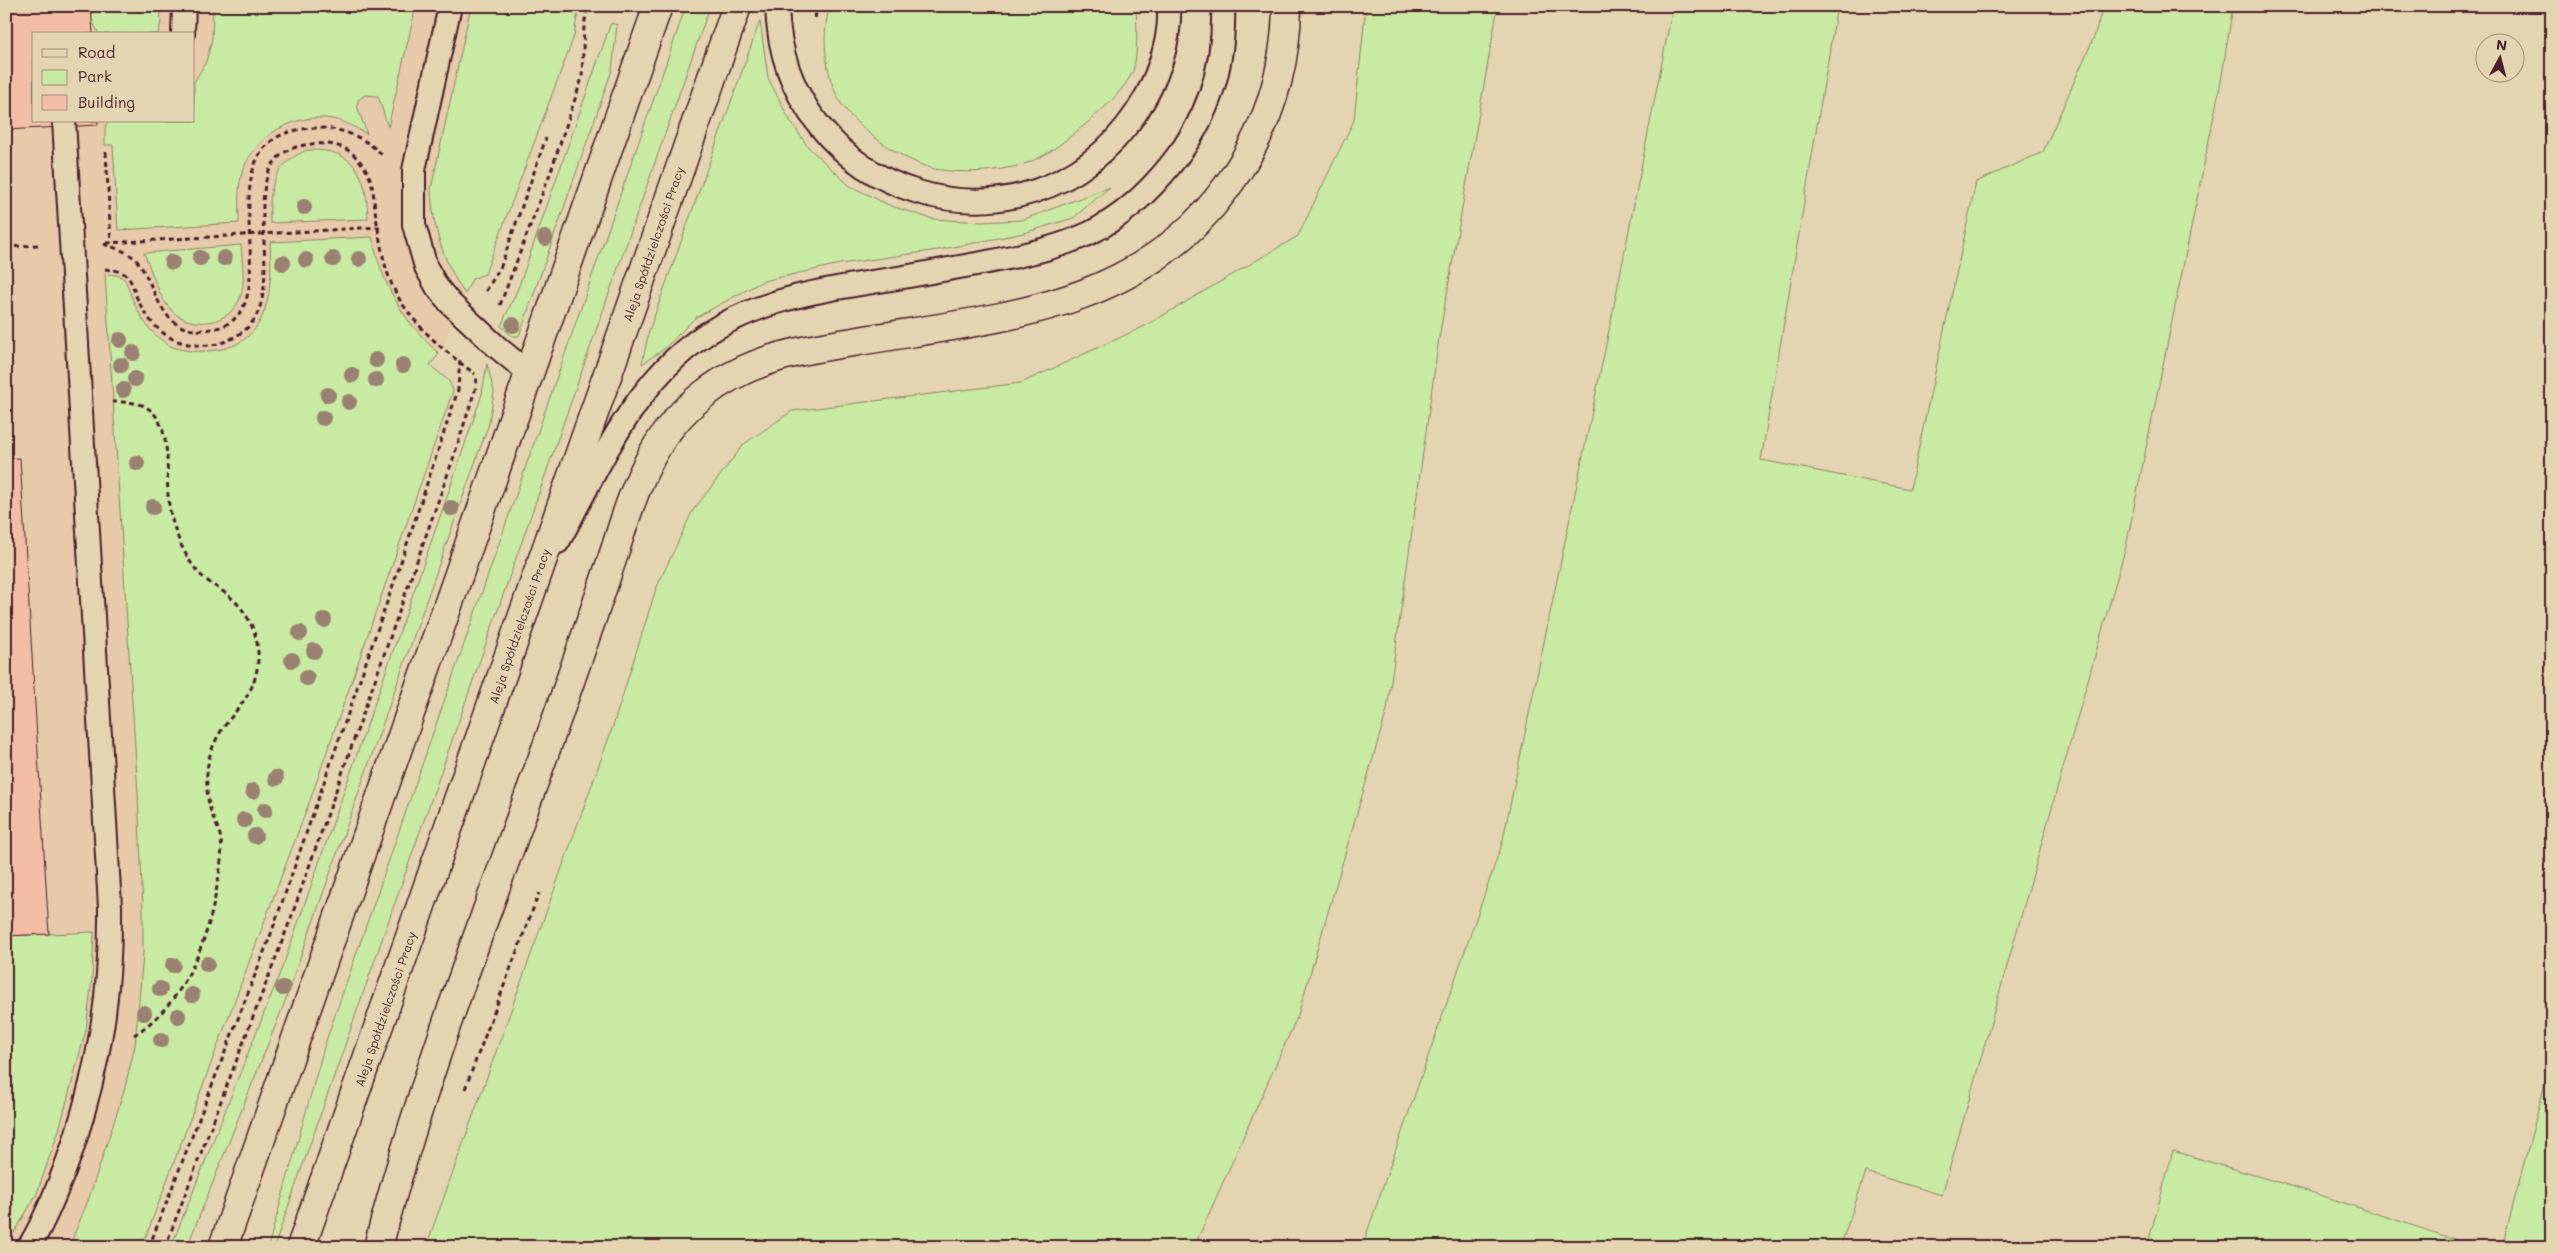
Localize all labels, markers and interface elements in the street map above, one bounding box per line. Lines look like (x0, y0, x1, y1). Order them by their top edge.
legend (32, 32, 195, 122)
north arrow (2476, 32, 2526, 82)
text: N (2495, 35, 2508, 55)
text: Road (78, 42, 115, 62)
text: Park (78, 66, 112, 86)
text: Building (78, 92, 135, 112)
street label: Aleja Spółdzielczości Pracy (619, 164, 687, 324)
street label: Aleja Spółdzielczości Pracy (485, 546, 553, 706)
street label: Aleja Spółdzielczości Pracy (351, 929, 419, 1089)

